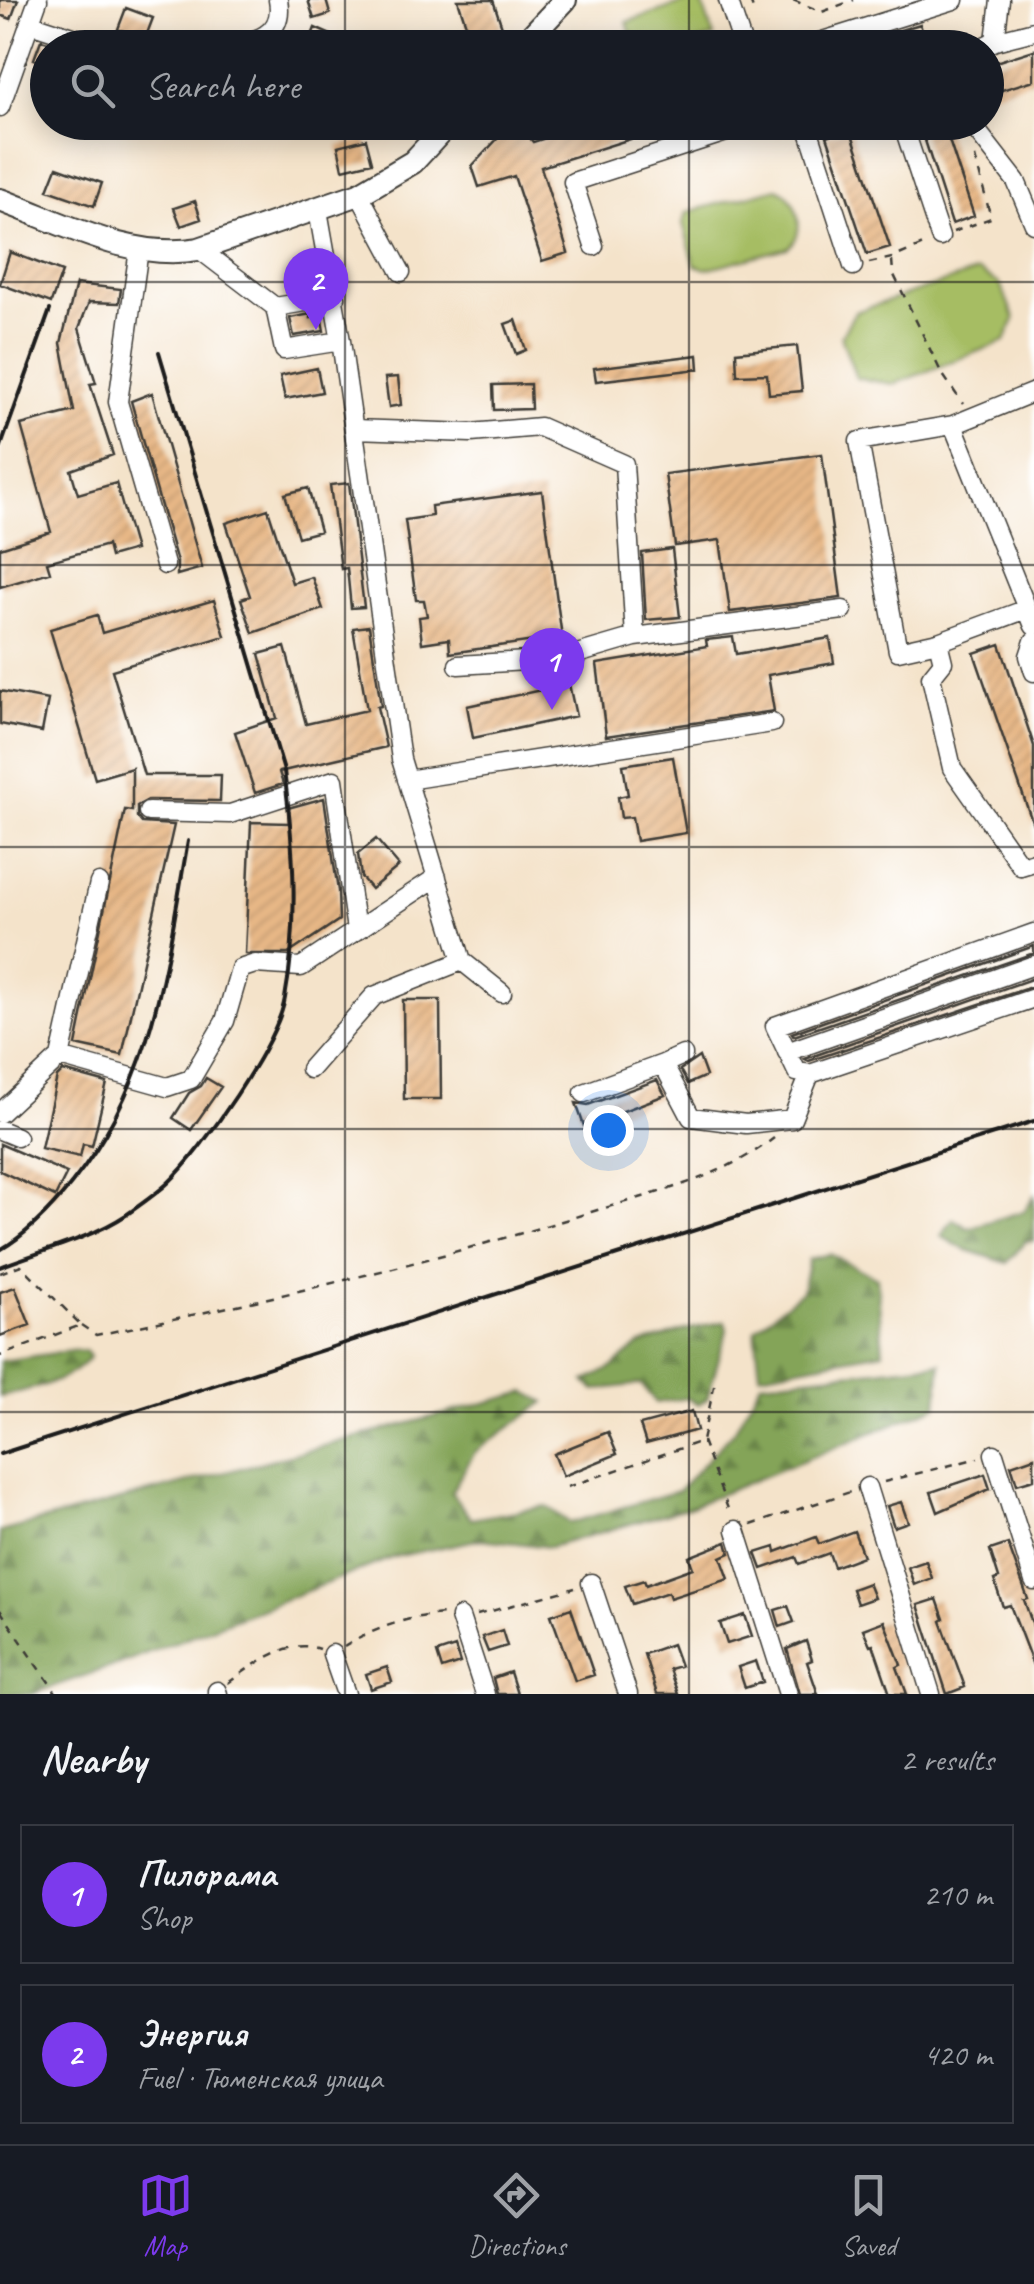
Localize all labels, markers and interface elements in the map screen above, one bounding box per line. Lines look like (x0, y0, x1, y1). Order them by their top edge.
search box (30, 30, 1004, 140)
icon: search (65, 58, 120, 113)
text: Search here (145, 62, 300, 109)
pin: 2 (284, 248, 348, 330)
pin: 1 (520, 628, 584, 710)
your location (583, 1105, 634, 1156)
text: Nearby (40, 1733, 146, 1786)
text: 2 results (900, 1739, 994, 1780)
text: Пилорама (137, 1850, 276, 1897)
text: 1 (67, 1874, 82, 1915)
text: 210 m (923, 1874, 992, 1915)
text: Shop (137, 1897, 191, 1938)
text: Энергия (137, 2010, 247, 2057)
text: 2 (67, 2034, 82, 2075)
text: 420 m (923, 2034, 992, 2075)
text: Fuel · Тюменская улица (137, 2057, 382, 2098)
tab: Map (138, 2168, 193, 2263)
tab: Directions (468, 2168, 566, 2263)
tab: Saved (841, 2168, 896, 2263)

